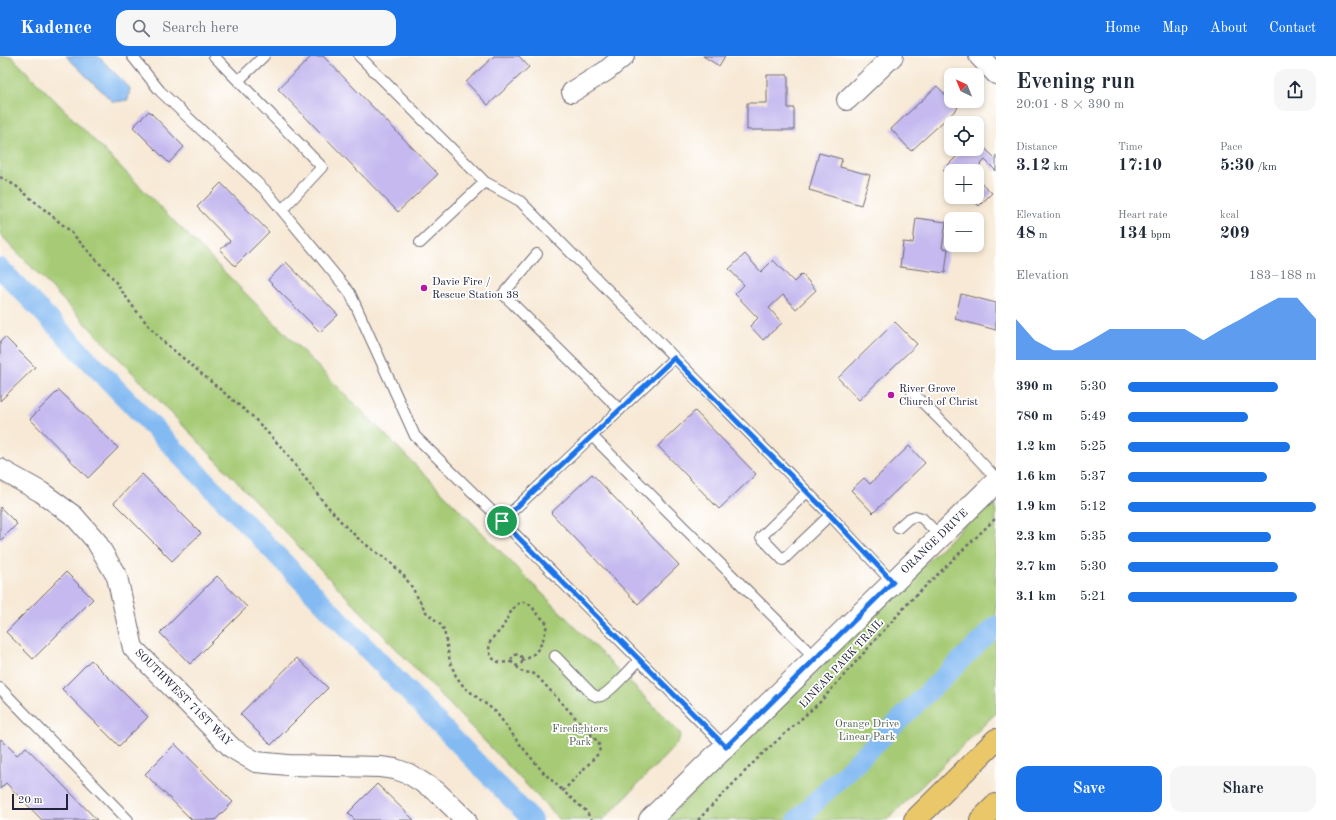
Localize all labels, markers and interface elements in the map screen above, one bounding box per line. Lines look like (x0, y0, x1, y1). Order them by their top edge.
search box (116, 10, 396, 46)
icon: search (130, 17, 152, 39)
text: Kadence (20, 19, 92, 38)
text: Search here (162, 21, 239, 36)
text: Home (1105, 21, 1140, 35)
text: Map (1162, 21, 1188, 35)
text: About (1210, 21, 1247, 35)
text: Contact (1269, 21, 1316, 35)
north arrow (944, 68, 984, 108)
map controls (944, 68, 984, 252)
button: share (1274, 69, 1316, 111)
text: Evening run (1016, 71, 1135, 93)
text: 20:01 · 8 × 390 m (1016, 98, 1124, 111)
button: locate (944, 116, 984, 156)
text: Distance (1016, 142, 1057, 153)
text: Time (1118, 142, 1143, 153)
text: Pace (1220, 142, 1242, 153)
text: 3.12 (1016, 157, 1050, 174)
text: 17:10 (1118, 157, 1162, 174)
text: 5:30 (1220, 157, 1254, 174)
text: km (1050, 162, 1068, 173)
text: /km (1254, 162, 1277, 173)
button: + (944, 164, 984, 204)
text: Elevation (1016, 210, 1061, 221)
text: Heart rate (1118, 210, 1167, 221)
text: kcal (1220, 210, 1239, 221)
button: − (944, 212, 984, 252)
text: 48 (1016, 225, 1036, 242)
text: 134 (1118, 225, 1148, 242)
text: 209 (1220, 225, 1250, 242)
text: m (1036, 230, 1048, 241)
text: bpm (1148, 230, 1171, 241)
text: Elevation (1016, 269, 1069, 282)
text: 183–188 m (1249, 269, 1316, 282)
place label: Davie Fire / Rescue Station 38 (432, 277, 519, 301)
marker: Davie Fire / Rescue Station 38 (419, 283, 429, 293)
text: 390 m (1016, 380, 1053, 393)
text: 5:30 (1080, 380, 1106, 393)
place label: River Grove Church of Christ (899, 384, 978, 408)
marker: River Grove Church of Christ (886, 390, 896, 400)
text: 780 m (1016, 410, 1053, 423)
text: 5:49 (1080, 410, 1106, 423)
text: 1.2 km (1016, 440, 1056, 453)
text: 5:25 (1080, 440, 1106, 453)
text: 1.6 km (1016, 470, 1056, 483)
text: 5:37 (1080, 470, 1106, 483)
text: 1.9 km (1016, 500, 1056, 513)
text: 5:12 (1080, 500, 1106, 513)
pin (485, 504, 519, 538)
street label: ORANGE DRIVE (900, 508, 970, 576)
icon: arrive (491, 510, 513, 532)
text: 2.3 km (1016, 530, 1056, 543)
text: 5:35 (1080, 530, 1106, 543)
text: 2.7 km (1016, 560, 1056, 573)
text: 5:30 (1080, 560, 1106, 573)
text: 3.1 km (1016, 590, 1056, 603)
text: 5:21 (1080, 590, 1106, 603)
street label: LINEAR PARK TRAIL (798, 617, 886, 711)
street label: SOUTHWEST 71ST WAY (132, 647, 234, 749)
park label: Orange Drive Linear Park (835, 719, 899, 743)
park label: Firefighters Park (552, 724, 608, 748)
button: Save (1016, 766, 1162, 812)
button: Share (1170, 766, 1316, 812)
scale bar (12, 792, 68, 811)
text: 20 m (18, 795, 43, 806)

